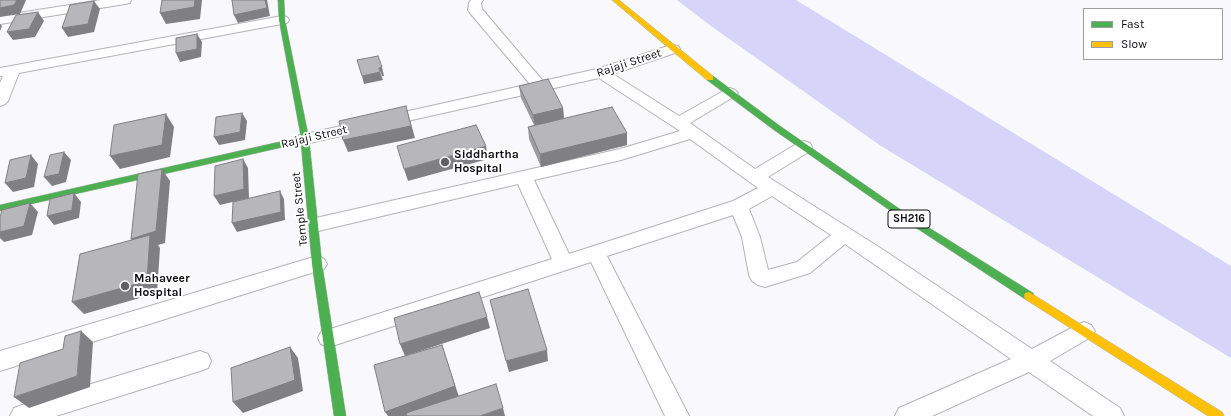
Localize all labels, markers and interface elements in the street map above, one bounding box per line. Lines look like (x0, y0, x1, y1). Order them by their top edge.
legend (1083, 8, 1223, 60)
text: Fast (1121, 17, 1144, 31)
text: Slow (1121, 37, 1147, 51)
street label: Rajaji Street (595, 46, 663, 80)
street label: Rajaji Street (280, 122, 348, 152)
place label: Siddhartha Hospital (454, 148, 519, 176)
marker: Siddhartha Hospital (439, 156, 451, 168)
street label: Temple Street (289, 171, 311, 247)
road number: SH216 (888, 210, 930, 228)
place label: Mahaveer Hospital (134, 272, 190, 300)
marker: Mahaveer Hospital (119, 280, 131, 292)

